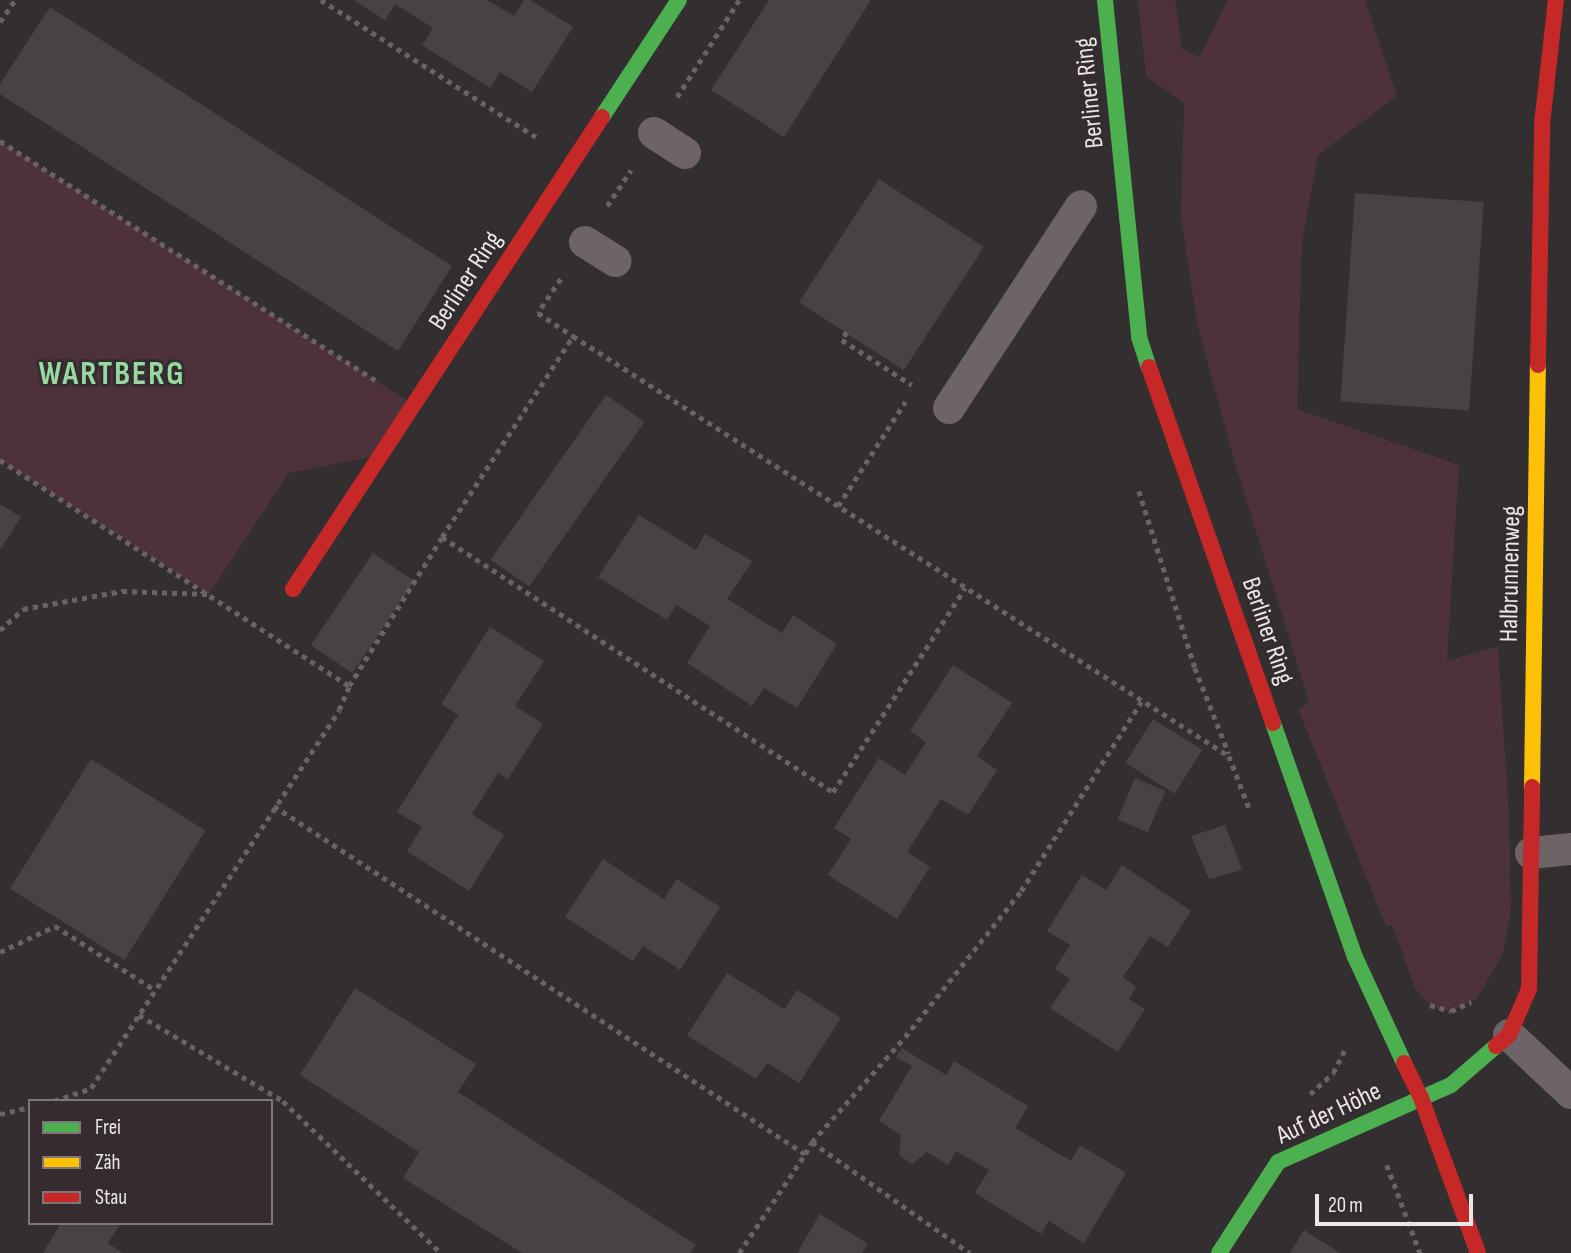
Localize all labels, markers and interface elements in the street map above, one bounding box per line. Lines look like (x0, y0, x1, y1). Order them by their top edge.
street label: Berliner Ring (1069, 36, 1111, 150)
street label: Berliner Ring (423, 226, 509, 336)
district label: WARTBERG (39, 355, 185, 395)
street label: Halbrunnenweg (1494, 506, 1528, 642)
street label: Berliner Ring (1234, 573, 1300, 689)
street label: Auf der Höhe (1272, 1076, 1386, 1152)
legend (28, 1099, 273, 1225)
text: Frei (95, 1115, 121, 1140)
text: Zäh (95, 1150, 121, 1175)
scale bar (1319, 1180, 1476, 1224)
text: Stau (95, 1185, 127, 1210)
text: 20 m (1328, 1193, 1363, 1218)

